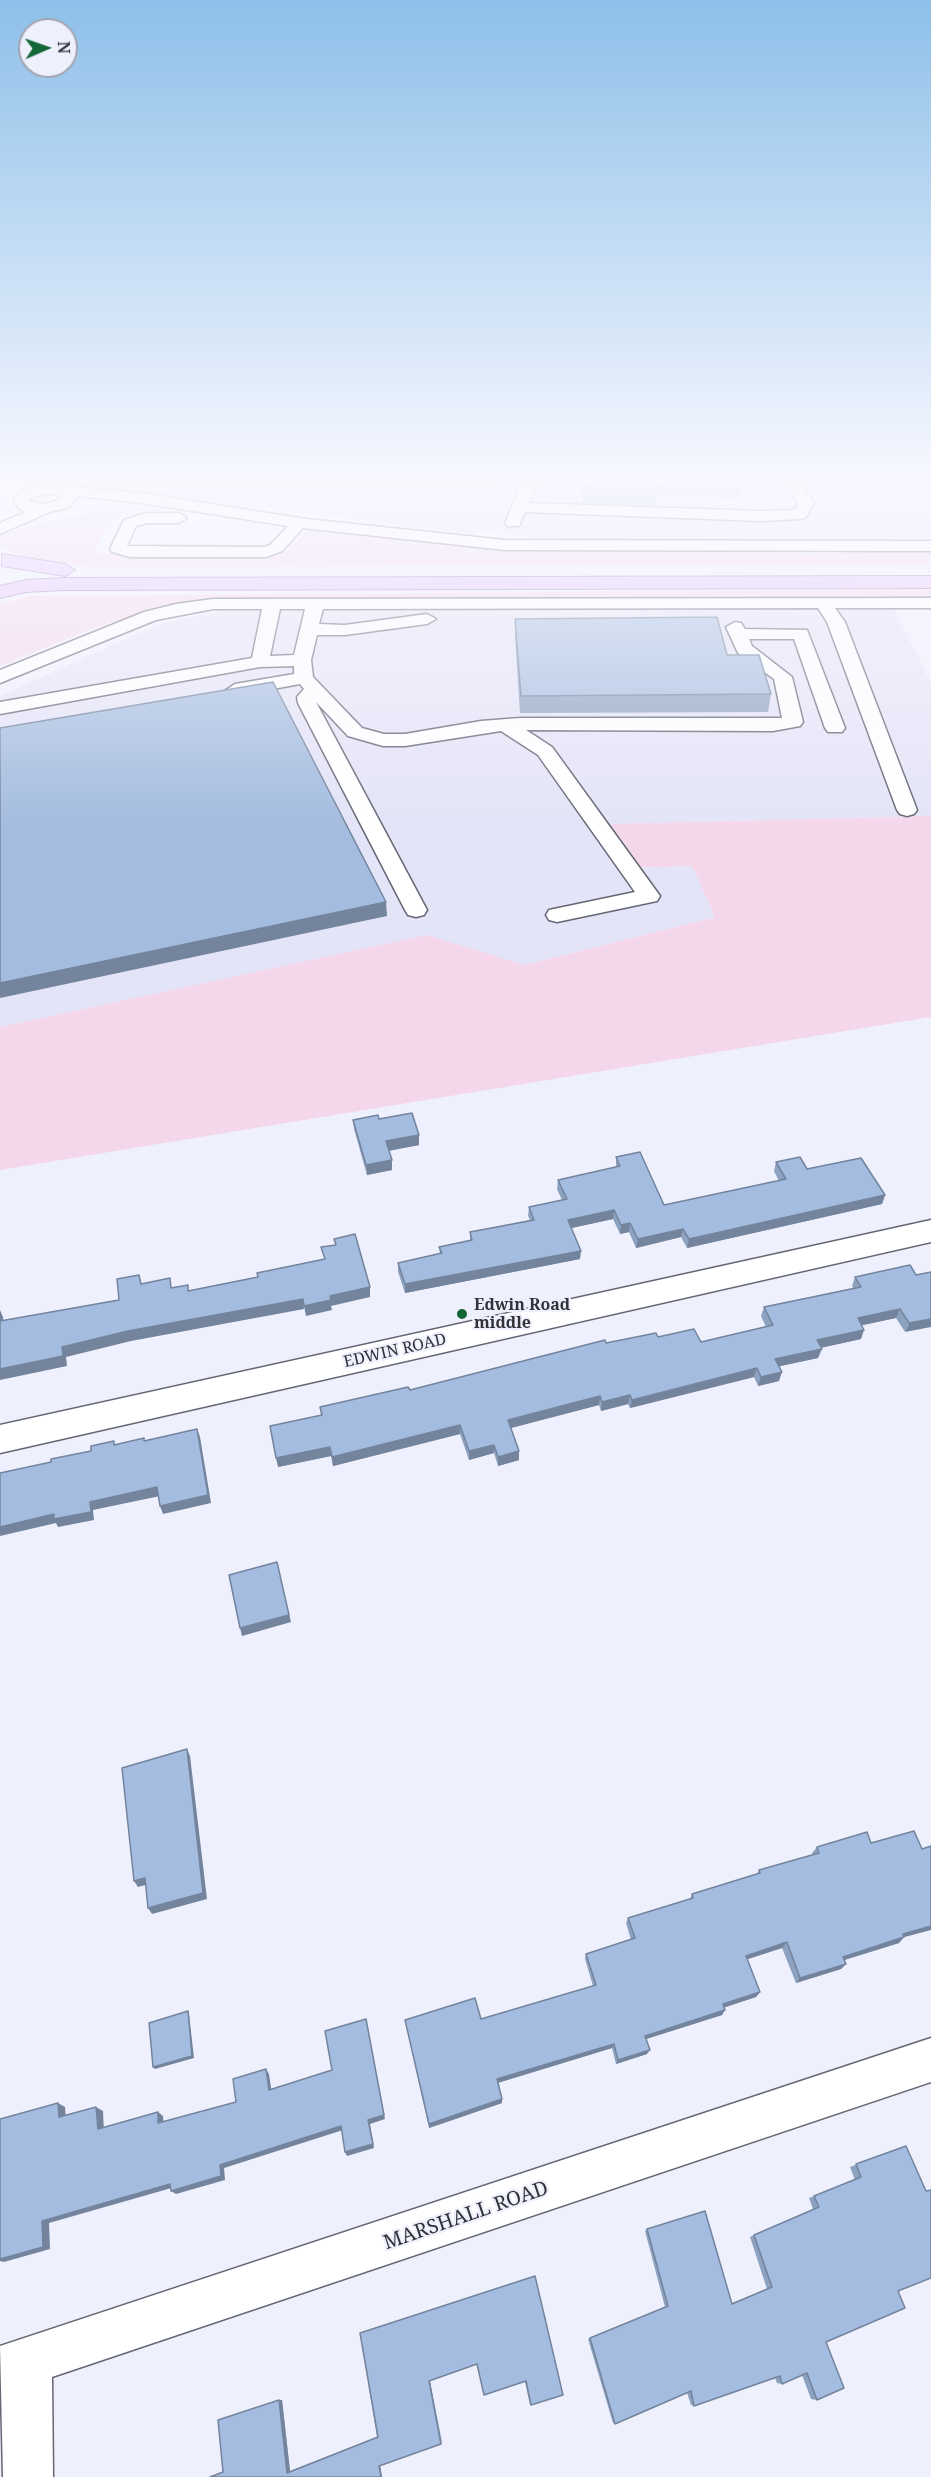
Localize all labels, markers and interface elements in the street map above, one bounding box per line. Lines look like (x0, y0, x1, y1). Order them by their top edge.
north arrow (18, 18, 78, 78)
text: N (53, 41, 75, 54)
place label: Edwin Road middle (474, 1295, 570, 1333)
marker: Edwin Road middle (455, 1307, 469, 1321)
street label: EDWIN ROAD (342, 1330, 448, 1372)
street label: MARSHALL ROAD (380, 2177, 552, 2255)

